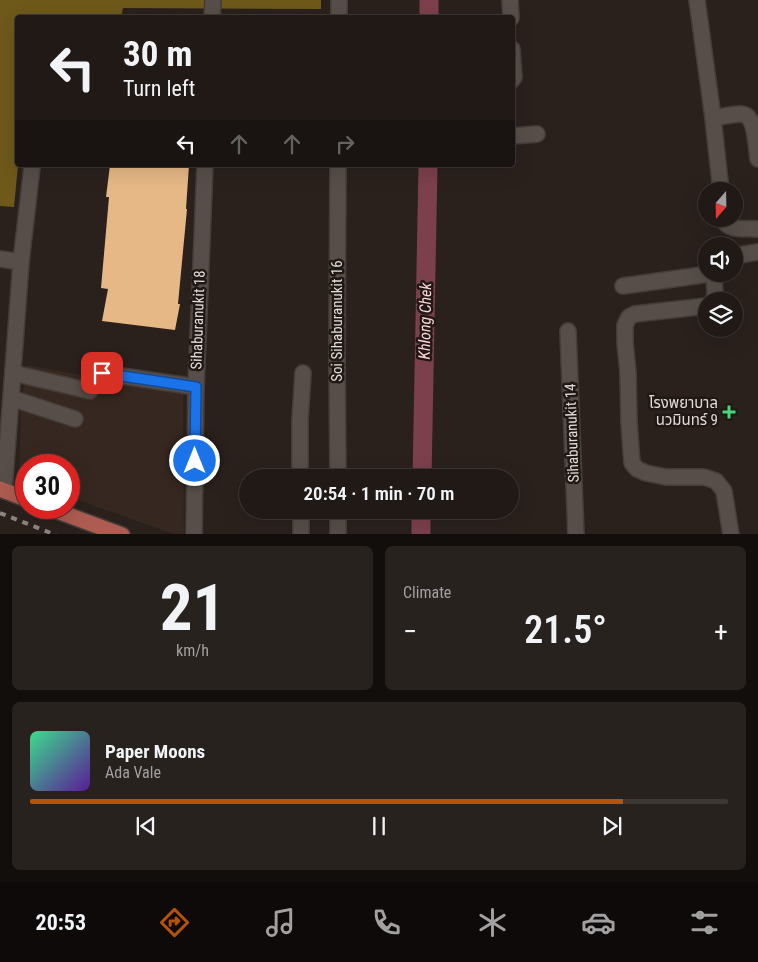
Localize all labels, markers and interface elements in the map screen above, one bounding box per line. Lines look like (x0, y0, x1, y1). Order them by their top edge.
text: 30 m (123, 34, 192, 75)
icon: left (40, 35, 105, 100)
text: Turn left (123, 76, 195, 101)
icon: left (172, 130, 200, 158)
icon: ahead (225, 130, 253, 158)
icon: ahead (278, 130, 306, 158)
icon: right (331, 130, 359, 158)
north arrow (698, 182, 742, 228)
map controls (698, 182, 743, 337)
button: sound (698, 237, 743, 282)
street label: Soi Sihaburanukit 16 (328, 260, 346, 382)
street label: Sihaburanukit 18 (187, 270, 209, 370)
water label: Khlong Chek (415, 281, 435, 359)
button: layers (698, 292, 743, 337)
pin (81, 352, 123, 394)
icon: arrive (88, 359, 116, 387)
street label: Sihaburanukit 14 (561, 383, 583, 483)
place label: โรงพยาบาล นวมินทร์ 9 (649, 394, 718, 429)
marker: โรงพยาบาล นวมินทร์ 9 (722, 405, 736, 419)
position arrow (168, 434, 220, 486)
speed limit sign: 30 (15, 454, 80, 519)
text: 20:54 · 1 min · 70 m (304, 482, 454, 505)
text: 21 (160, 570, 225, 646)
text: Climate (403, 583, 451, 602)
text: 21.5° (524, 608, 607, 652)
text: − (403, 615, 417, 648)
text: + (714, 615, 728, 648)
text: km/h (176, 641, 209, 660)
text: Paper Moons (105, 740, 205, 763)
text: Ada Vale (105, 763, 161, 782)
icon: previous (132, 812, 160, 840)
icon: pause (365, 812, 393, 840)
icon: next (598, 812, 626, 840)
icon: directions (157, 905, 192, 940)
icon: music (263, 905, 298, 940)
icon: phone (369, 905, 404, 940)
icon: climate (475, 905, 510, 940)
icon: car (581, 905, 616, 940)
icon: filters (687, 905, 722, 940)
text: 20:53 (36, 910, 86, 935)

